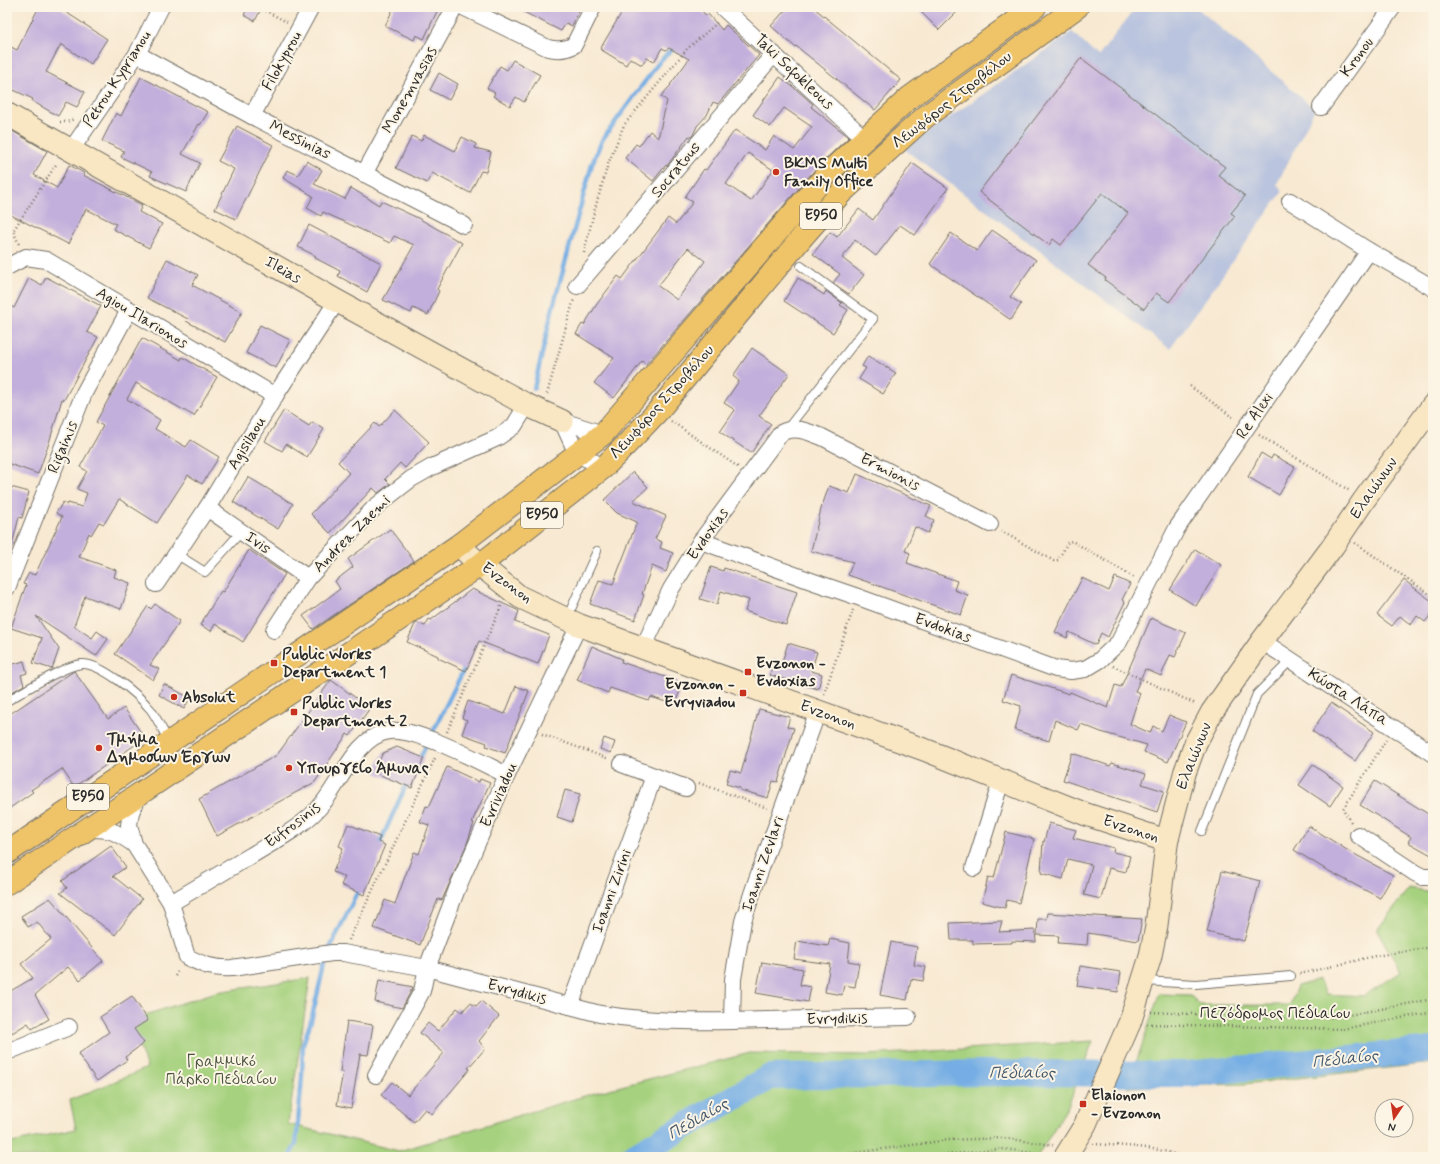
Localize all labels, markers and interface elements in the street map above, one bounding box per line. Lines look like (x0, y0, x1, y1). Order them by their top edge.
street label: Petrou Kyprianou (78, 27, 156, 131)
street label: Filokyprou (257, 28, 307, 94)
street label: Taki Sofokleous (748, 30, 838, 116)
street label: Kronou (1335, 33, 1379, 81)
street label: Monemvasias (377, 43, 443, 137)
street label: Λεωφόρος Στροβόλου (888, 46, 1016, 154)
street label: Messinias (265, 115, 335, 165)
street label: Socratous (647, 138, 705, 202)
place label: BKMS Multi Family Office (784, 153, 873, 192)
marker: BKMS Multi Family Office (771, 167, 781, 177)
road number: E950 (800, 203, 842, 229)
street label: Ileias (261, 251, 305, 289)
street label: Agiou Ilarionos (92, 282, 192, 354)
street label: Λεωφόρος Στροβόλου (605, 340, 719, 464)
street label: Re Alexi (1231, 388, 1279, 443)
street label: Agisilaou (223, 412, 271, 474)
street label: Rigainis (43, 418, 84, 477)
street label: Ermionis (857, 448, 923, 496)
street label: Ελαιώνων (1345, 453, 1403, 523)
street label: Andrea Zaemi (309, 490, 396, 577)
road number: E950 (521, 502, 563, 528)
street label: Evdoxias (682, 504, 734, 564)
street label: Ivis (241, 527, 275, 559)
street label: Evzonon (477, 557, 537, 609)
street label: Evdokias (912, 608, 974, 648)
place label: Public Works Department 1 (282, 644, 386, 683)
place label: Evzonon - Evdoxias (756, 653, 826, 692)
marker: Public Works Department 1 (269, 658, 279, 668)
street label: Κώστα Λάπα (1304, 663, 1392, 731)
marker: Evzonon - Evdoxias (743, 667, 753, 677)
place label: Evzonon - Evryviadou (664, 674, 736, 713)
place label: Absolut (182, 687, 236, 708)
marker: Evzonon - Evryviadou (738, 688, 748, 698)
marker: Absolut (169, 692, 179, 702)
place label: Public Works Department 2 (302, 693, 407, 732)
street label: Evzonon (797, 695, 859, 735)
marker: Public Works Department 2 (289, 707, 299, 717)
street label: Ελαιώνων (1171, 719, 1217, 793)
place label: Τμήμα Δημοσίων Έργων (106, 729, 230, 768)
marker: Τμήμα Δημοσίων Έργων (94, 743, 104, 753)
place label: Υπουργείο Άμυνας (297, 758, 429, 779)
street label: Evriviadou (475, 759, 523, 831)
marker: Υπουργείο Άμυνας (284, 763, 294, 773)
road number: E950 (67, 784, 109, 810)
street label: Eufrosinis (261, 797, 325, 853)
street label: Evzonon (1100, 810, 1162, 848)
street label: Ioanni Zevlari (737, 813, 789, 915)
street label: Ioanni Zirini (587, 846, 637, 936)
street label: Evrydikis (485, 974, 549, 1010)
street label: Πεζόδρομος Πεδιαίου (1200, 1003, 1350, 1024)
street label: Evrydikis (806, 1008, 868, 1030)
water label: Πεδιαίος (1311, 1044, 1381, 1073)
park label: Γραμμικό Πάρκο Πεδιαίου (166, 1051, 276, 1090)
water label: Πεδιαίος (989, 1062, 1057, 1084)
place label: Elaionon - Evzonon (1091, 1085, 1161, 1124)
water label: Πεδιαίος (664, 1092, 733, 1145)
north arrow (1374, 1098, 1414, 1138)
marker: Elaionon - Evzonon (1078, 1099, 1088, 1109)
text: N (1387, 1119, 1397, 1134)

